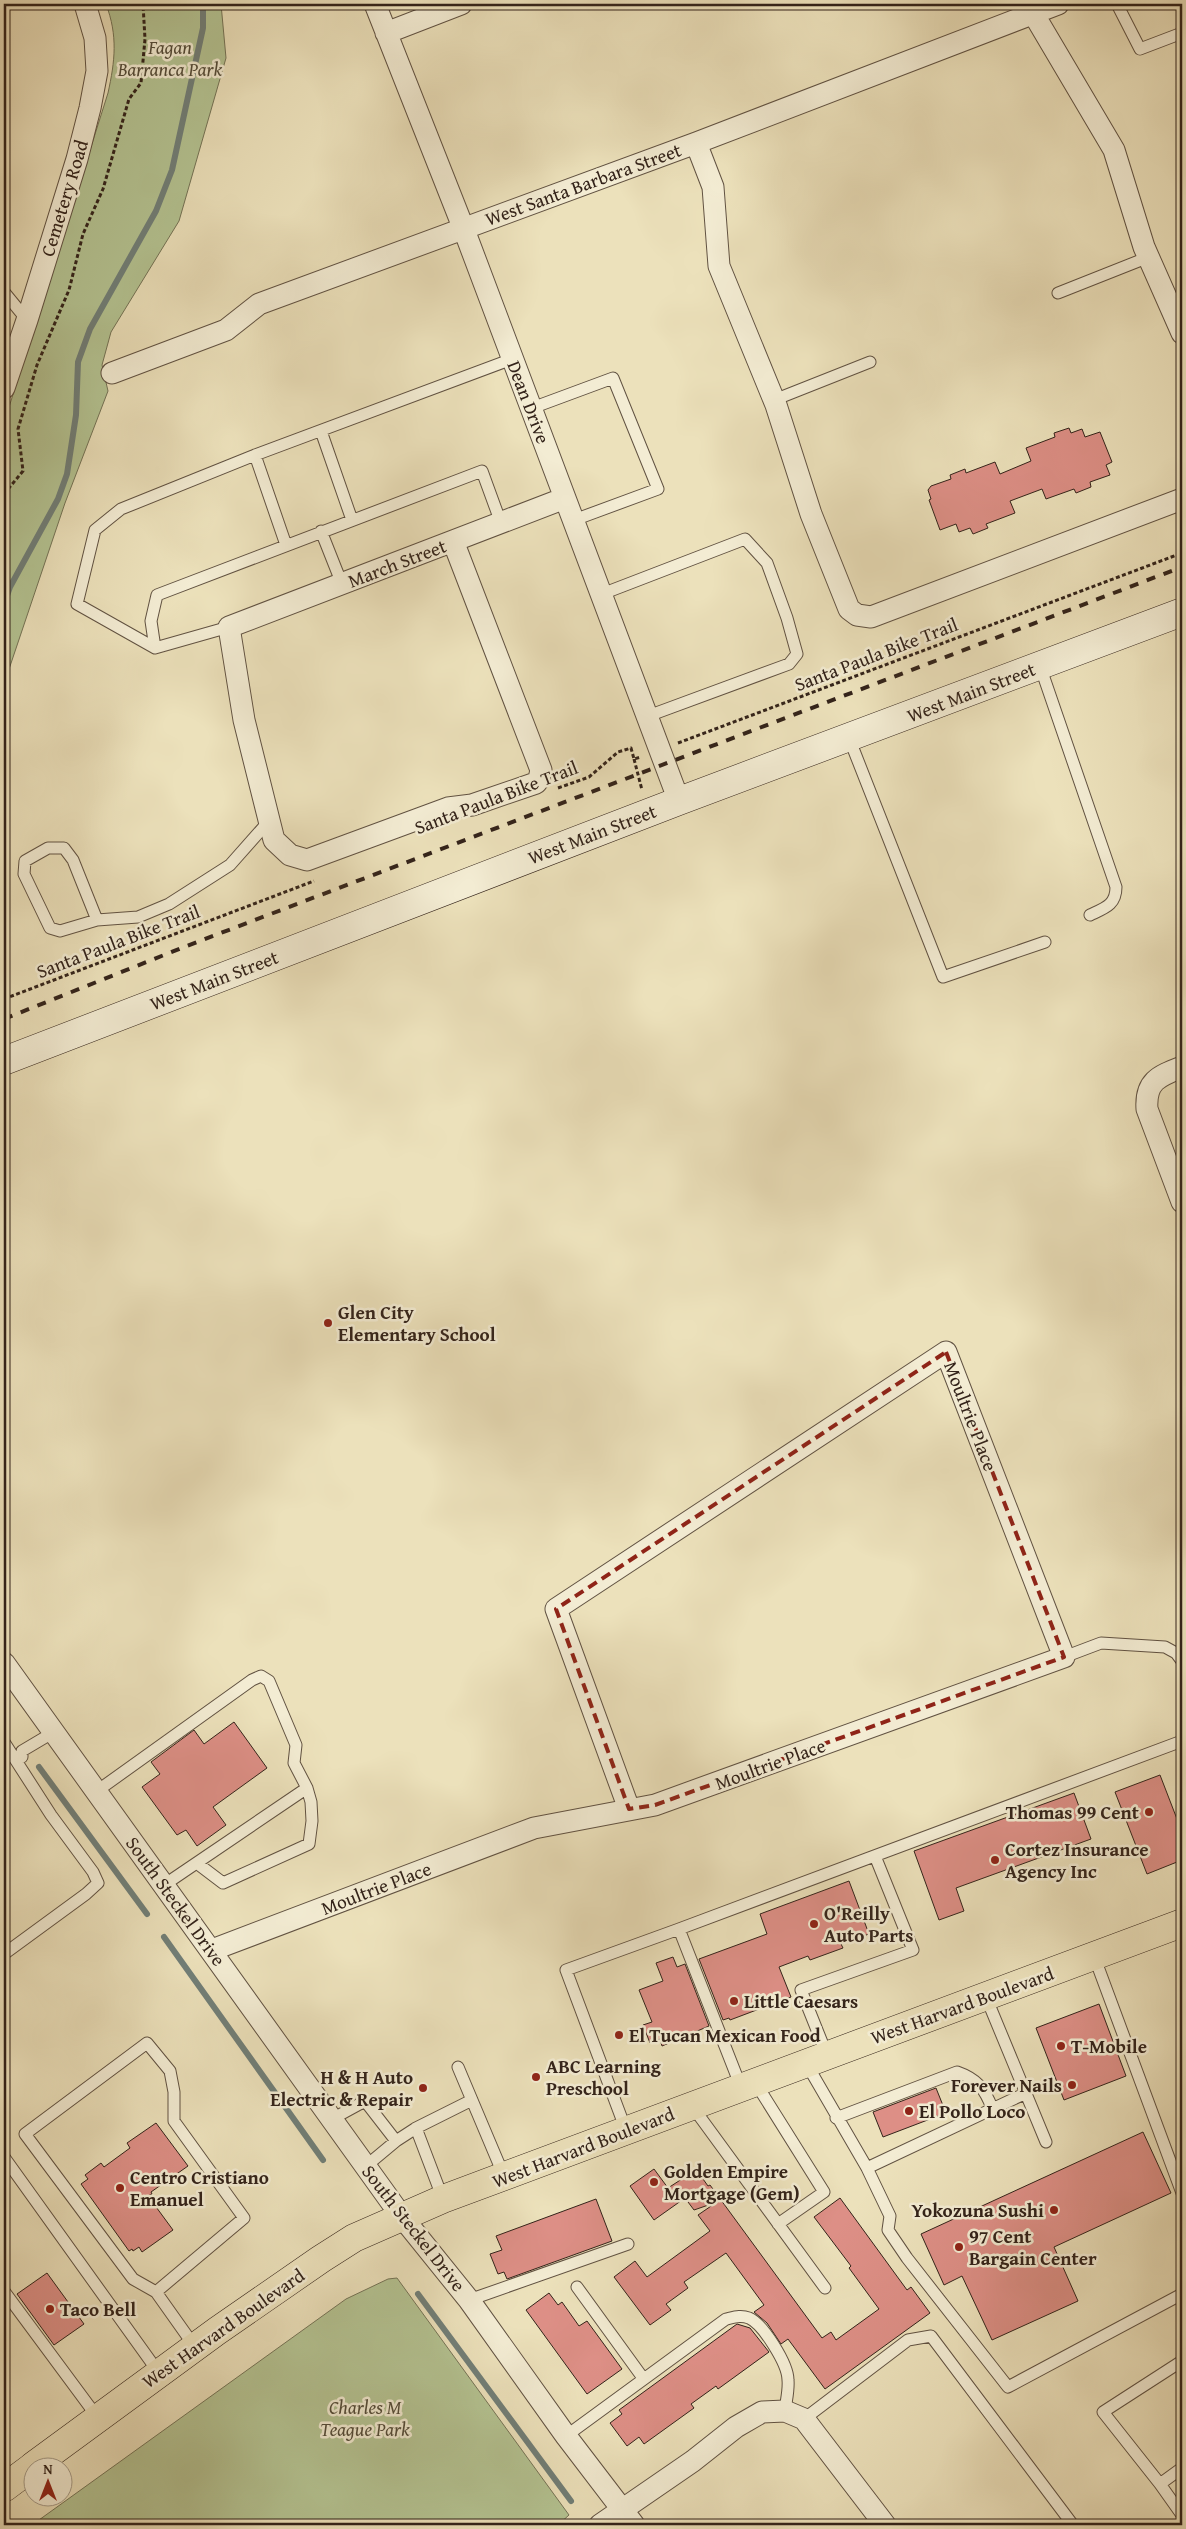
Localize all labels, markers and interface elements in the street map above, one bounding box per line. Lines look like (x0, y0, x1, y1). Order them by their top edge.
park label: Fagan Barranca Park (117, 33, 222, 83)
street label: Cemetery Road (33, 135, 95, 260)
street label: West Santa Barbara Street (481, 135, 685, 233)
street label: Dean Drive (500, 356, 558, 448)
street label: March Street (344, 531, 450, 595)
street label: Santa Paula Bike Trail (790, 610, 962, 698)
street label: West Main Street (903, 655, 1040, 729)
street label: Santa Paula Bike Trail (410, 753, 582, 841)
street label: West Main Street (524, 797, 661, 871)
street label: Santa Paula Bike Trail (32, 897, 204, 985)
street label: West Main Street (146, 943, 283, 1017)
place label: Glen City Elementary School (338, 1298, 496, 1348)
marker: Glen City Elementary School (322, 1317, 334, 1329)
street label: Moultrie Place (937, 1357, 1005, 1475)
street label: Moultrie Place (711, 1731, 829, 1797)
place label: Thomas 99 Cent (1006, 1798, 1140, 1826)
marker: Thomas 99 Cent (1143, 1806, 1155, 1818)
street label: South Steckel Drive (119, 1830, 233, 1972)
place label: Cortez Insurance Agency Inc (1005, 1835, 1149, 1885)
street label: Moultrie Place (317, 1854, 435, 1922)
marker: Cortez Insurance Agency Inc (989, 1854, 1001, 1866)
place label: O'Reilly Auto Parts (824, 1899, 913, 1949)
marker: O'Reilly Auto Parts (808, 1918, 820, 1930)
street label: West Harvard Boulevard (867, 1959, 1058, 2051)
place label: Little Caesars (744, 1987, 858, 2015)
marker: Little Caesars (728, 1995, 740, 2007)
place label: El Tucan Mexican Food (629, 2021, 821, 2049)
marker: El Tucan Mexican Food (613, 2029, 625, 2041)
place label: T-Mobile (1071, 2032, 1147, 2060)
marker: T-Mobile (1055, 2040, 1067, 2052)
place label: ABC Learning Preschool (546, 2052, 662, 2102)
place label: H & H Auto Electric & Repair (270, 2063, 413, 2113)
marker: ABC Learning Preschool (530, 2071, 542, 2083)
place label: Forever Nails (951, 2071, 1062, 2099)
marker: Forever Nails (1066, 2079, 1078, 2091)
marker: H & H Auto Electric & Repair (417, 2082, 429, 2094)
place label: El Pollo Loco (919, 2097, 1025, 2125)
street label: West Harvard Boulevard (488, 2099, 679, 2195)
marker: El Pollo Loco (903, 2105, 915, 2117)
place label: Golden Empire Mortgage (Gem) (664, 2157, 800, 2207)
street label: South Steckel Drive (356, 2159, 473, 2297)
place label: Centro Cristiano Emanuel (130, 2163, 269, 2213)
marker: Golden Empire Mortgage (Gem) (648, 2176, 660, 2188)
marker: Centro Cristiano Emanuel (114, 2182, 126, 2194)
place label: Yokozuna Sushi (911, 2196, 1044, 2224)
marker: Yokozuna Sushi (1048, 2204, 1060, 2216)
place label: 97 Cent Bargain Center (969, 2222, 1097, 2272)
marker: 97 Cent Bargain Center (953, 2241, 965, 2253)
street label: West Harvard Boulevard (136, 2261, 311, 2395)
place label: Taco Bell (60, 2295, 136, 2323)
marker: Taco Bell (44, 2303, 56, 2315)
park label: Charles M Teague Park (320, 2393, 410, 2443)
north arrow (22, 2456, 72, 2506)
text: N (43, 2459, 53, 2479)

